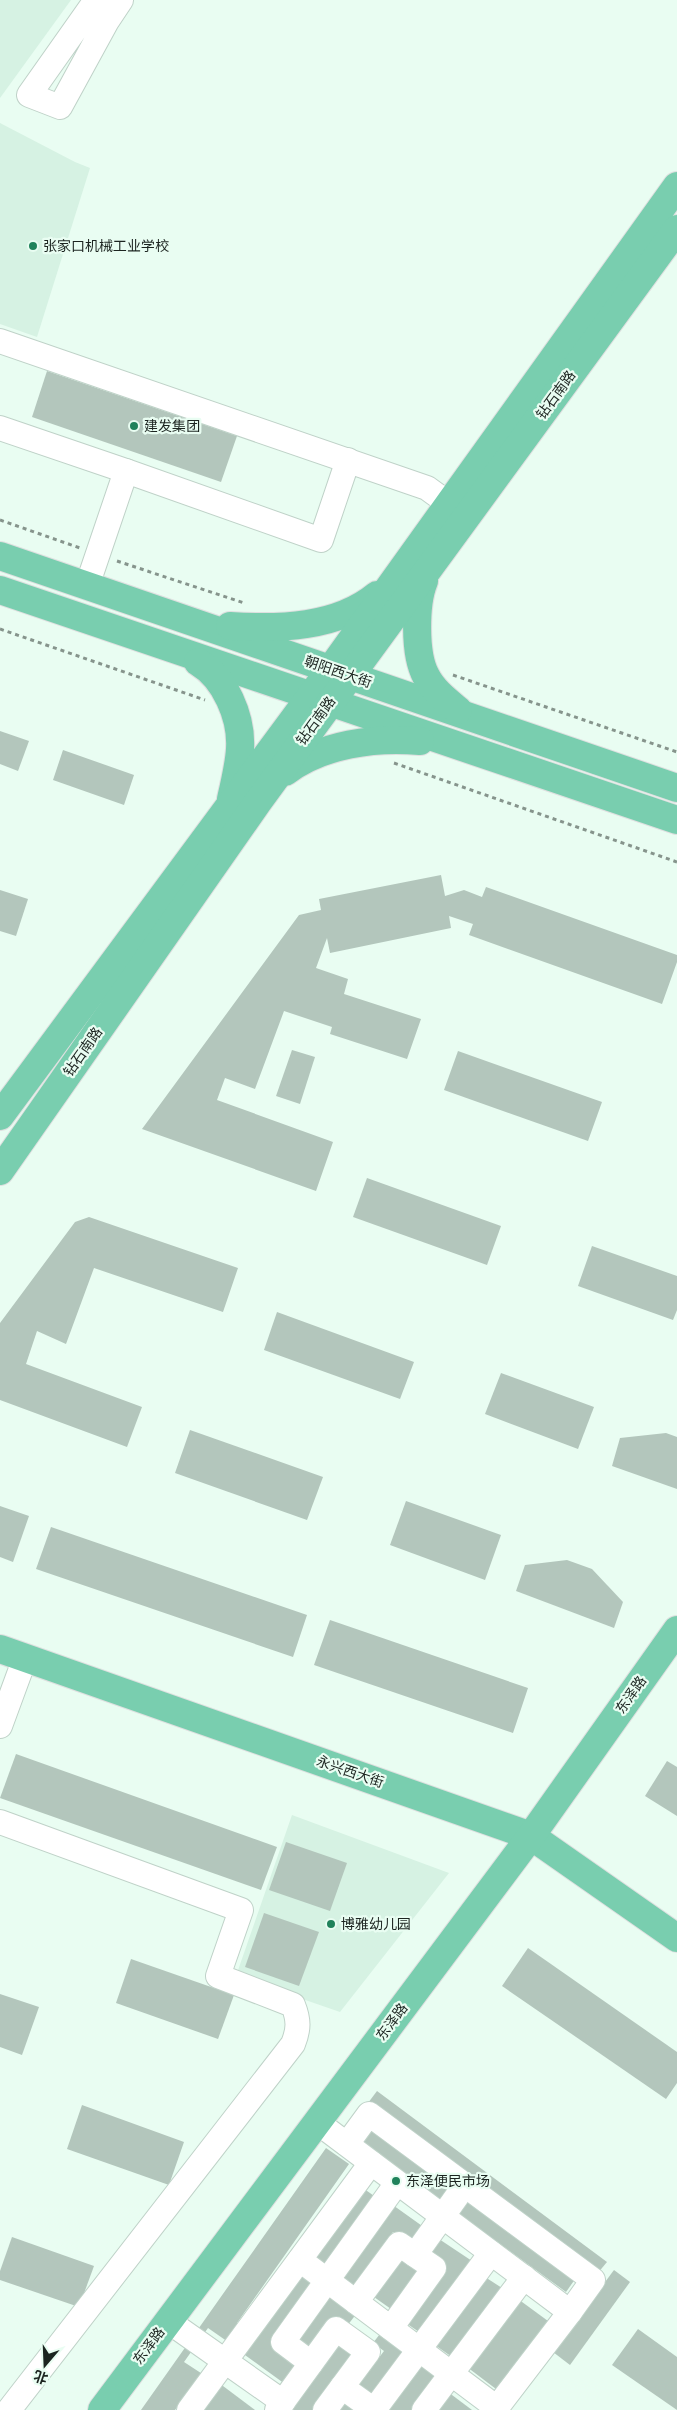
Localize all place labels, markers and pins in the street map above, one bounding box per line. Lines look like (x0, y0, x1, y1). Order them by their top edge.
place label: 张家口机械工业学校 (43, 238, 169, 255)
marker: 张家口机械工业学校 (27, 240, 39, 252)
place label: 建发集团 (144, 418, 200, 435)
marker: 建发集团 (128, 420, 140, 432)
place label: 博雅幼儿园 (341, 1916, 411, 1933)
marker: 博雅幼儿园 (325, 1918, 337, 1930)
place label: 东泽便民市场 (406, 2173, 490, 2190)
marker: 东泽便民市场 (390, 2175, 402, 2187)

